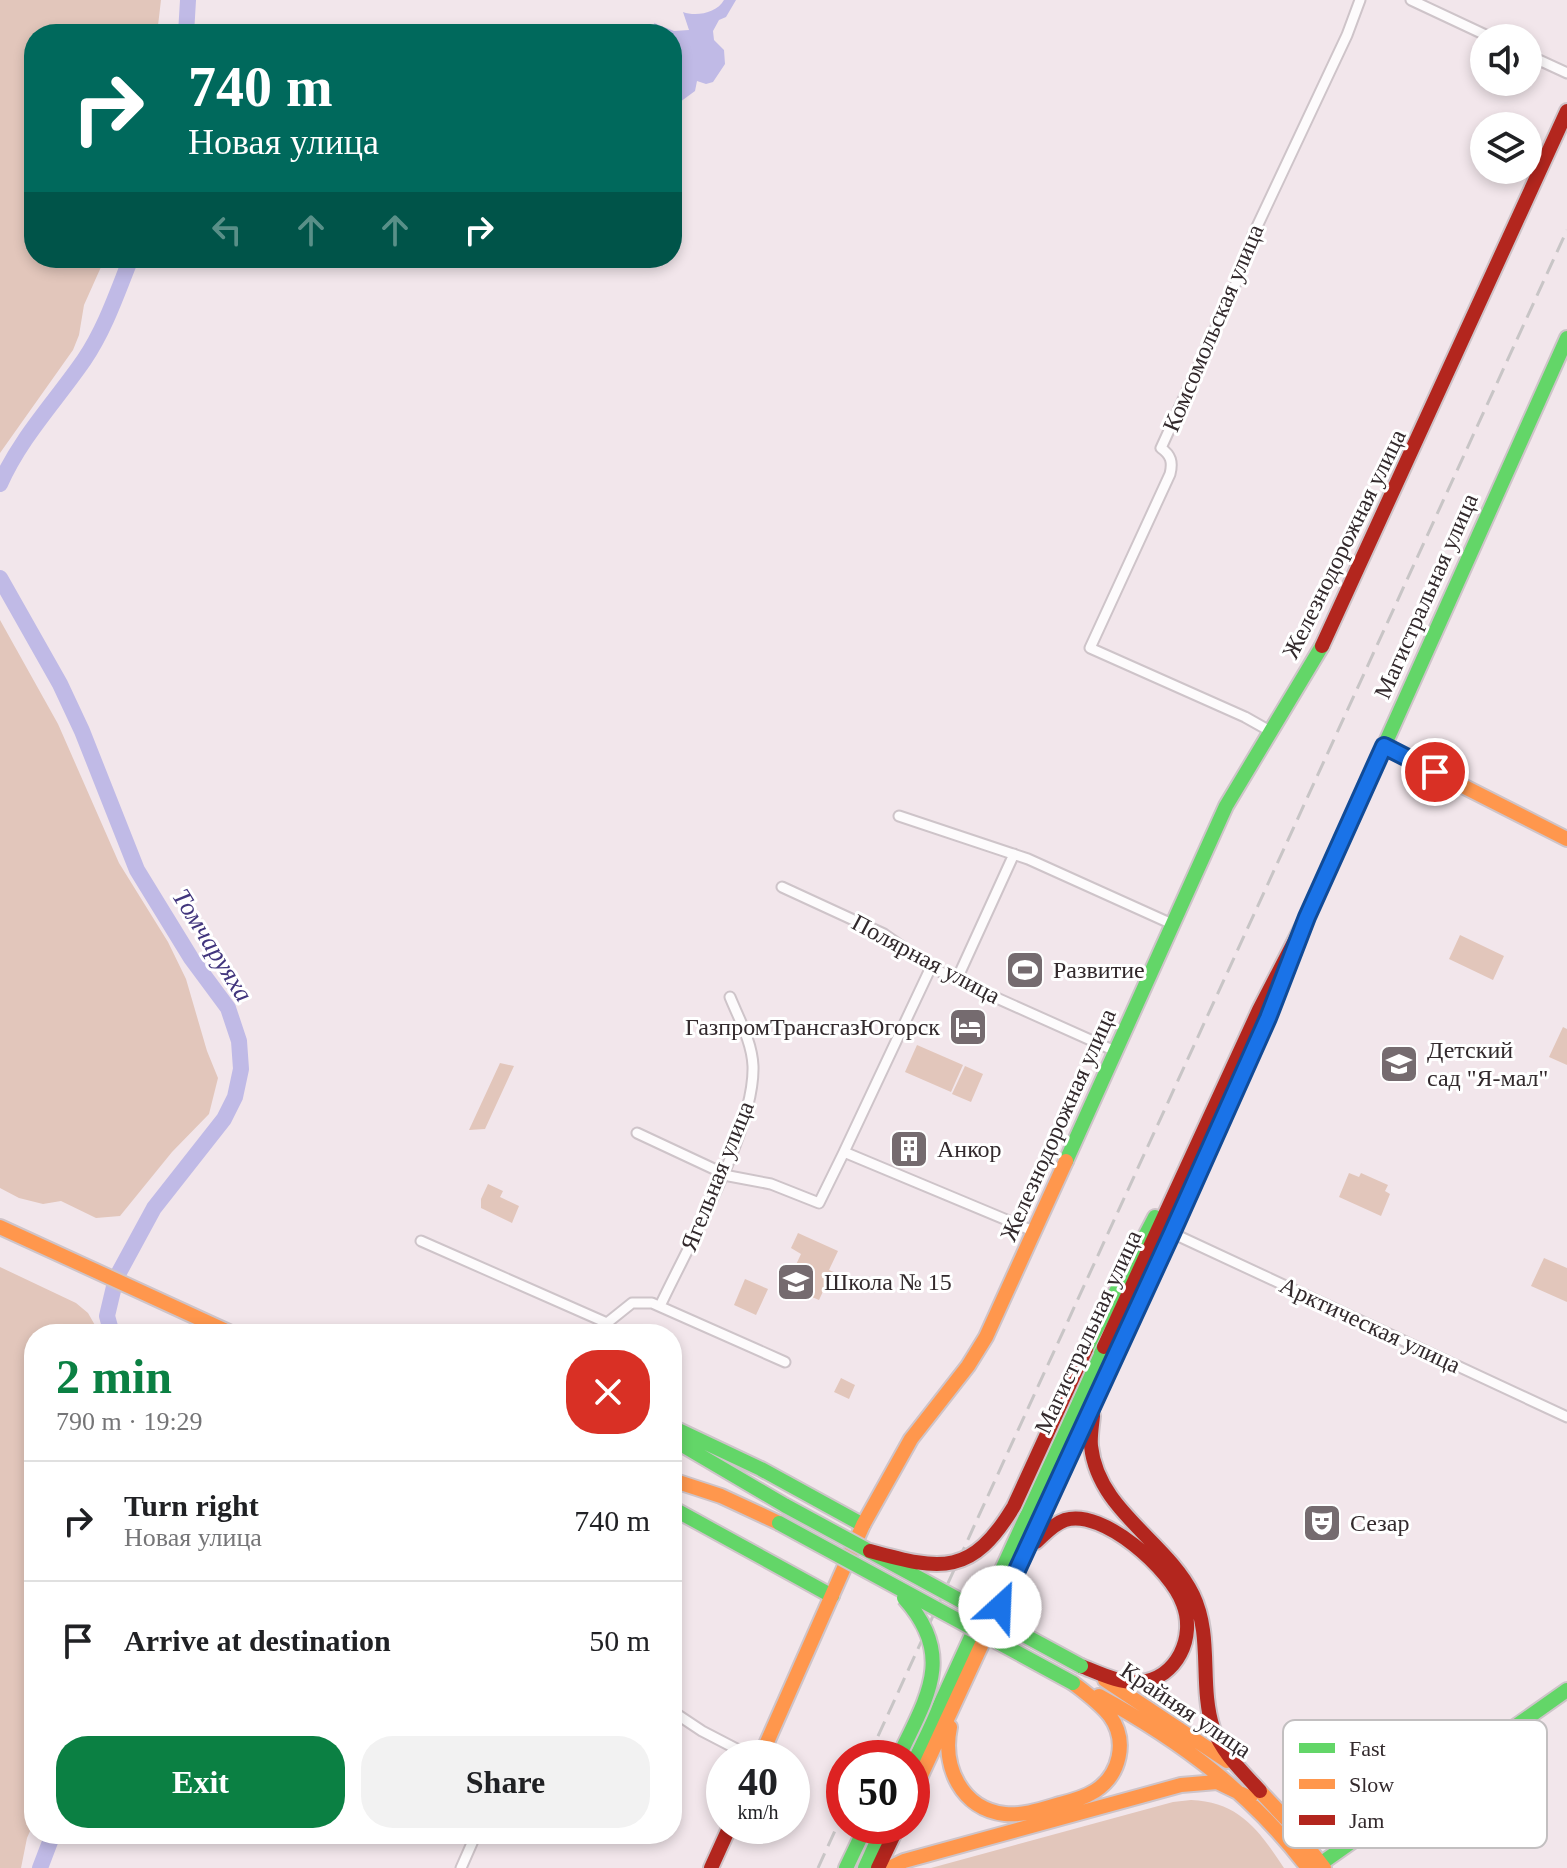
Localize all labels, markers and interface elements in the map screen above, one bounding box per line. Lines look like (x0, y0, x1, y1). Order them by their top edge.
map controls (1470, 24, 1542, 184)
button: sound (1470, 24, 1542, 96)
icon: right (56, 56, 160, 160)
text: 740 m (188, 56, 333, 118)
button: layers (1470, 112, 1542, 184)
text: Новая улица (188, 122, 379, 162)
icon: left (205, 208, 249, 252)
icon: ahead (289, 208, 333, 252)
icon: ahead (373, 208, 417, 252)
icon: right (457, 208, 501, 252)
street label: Комсомольская улица (1158, 220, 1269, 435)
street label: Железнодорожная улица (1277, 425, 1411, 663)
street label: Магистральная улица (1369, 489, 1483, 703)
pin (1401, 738, 1469, 806)
icon: arrive (1413, 750, 1457, 794)
water label: Томчаруяха (166, 883, 259, 1007)
street label: Полярная улица (848, 909, 1005, 1009)
sports icon: Развитие (1004, 949, 1046, 991)
place label: Развитие (1053, 957, 1145, 983)
street label: Железнодорожная улица (995, 1005, 1121, 1245)
hotel icon: ГазпромТрансгазЮгорск (947, 1006, 989, 1048)
place label: ГазпромТрансгазЮгорск (685, 1014, 940, 1040)
place label: Детский сад "Я-мал" (1427, 1037, 1548, 1091)
school or university icon: Детский сад "Я-мал" (1378, 1043, 1420, 1085)
street label: Ягельная улица (675, 1097, 759, 1255)
building icon: Анкор (888, 1128, 930, 1170)
place label: Анкор (937, 1136, 1002, 1162)
street label: Магистральная улица (1029, 1226, 1147, 1438)
school or university icon: Школа № 15 (775, 1261, 817, 1303)
place label: Школа № 15 (824, 1269, 952, 1295)
street label: Арктическая улица (1276, 1272, 1465, 1378)
text: 2 min (56, 1350, 172, 1403)
button: close (566, 1350, 650, 1434)
text: 790 m · 19:29 (56, 1407, 203, 1436)
text: Turn right (124, 1489, 259, 1522)
icon: right (56, 1499, 100, 1543)
theatre icon: Сезар (1301, 1502, 1343, 1544)
text: 740 m (574, 1504, 650, 1537)
place label: Сезар (1350, 1510, 1409, 1536)
text: Новая улица (124, 1523, 262, 1552)
position arrow (958, 1565, 1042, 1649)
icon: arrive (56, 1619, 100, 1663)
text: Arrive at destination (124, 1624, 391, 1657)
text: 50 m (589, 1624, 650, 1657)
street label: Крайняя улица (1116, 1657, 1256, 1763)
legend (1283, 1720, 1547, 1848)
button: Exit (56, 1736, 345, 1828)
button: Share (361, 1736, 650, 1828)
text: Fast (1349, 1736, 1386, 1761)
speed limit sign: 50 (826, 1740, 930, 1844)
text: 40 (738, 1759, 778, 1804)
text: Slow (1349, 1772, 1394, 1797)
text: km/h (737, 1801, 779, 1823)
text: Jam (1349, 1808, 1384, 1833)

